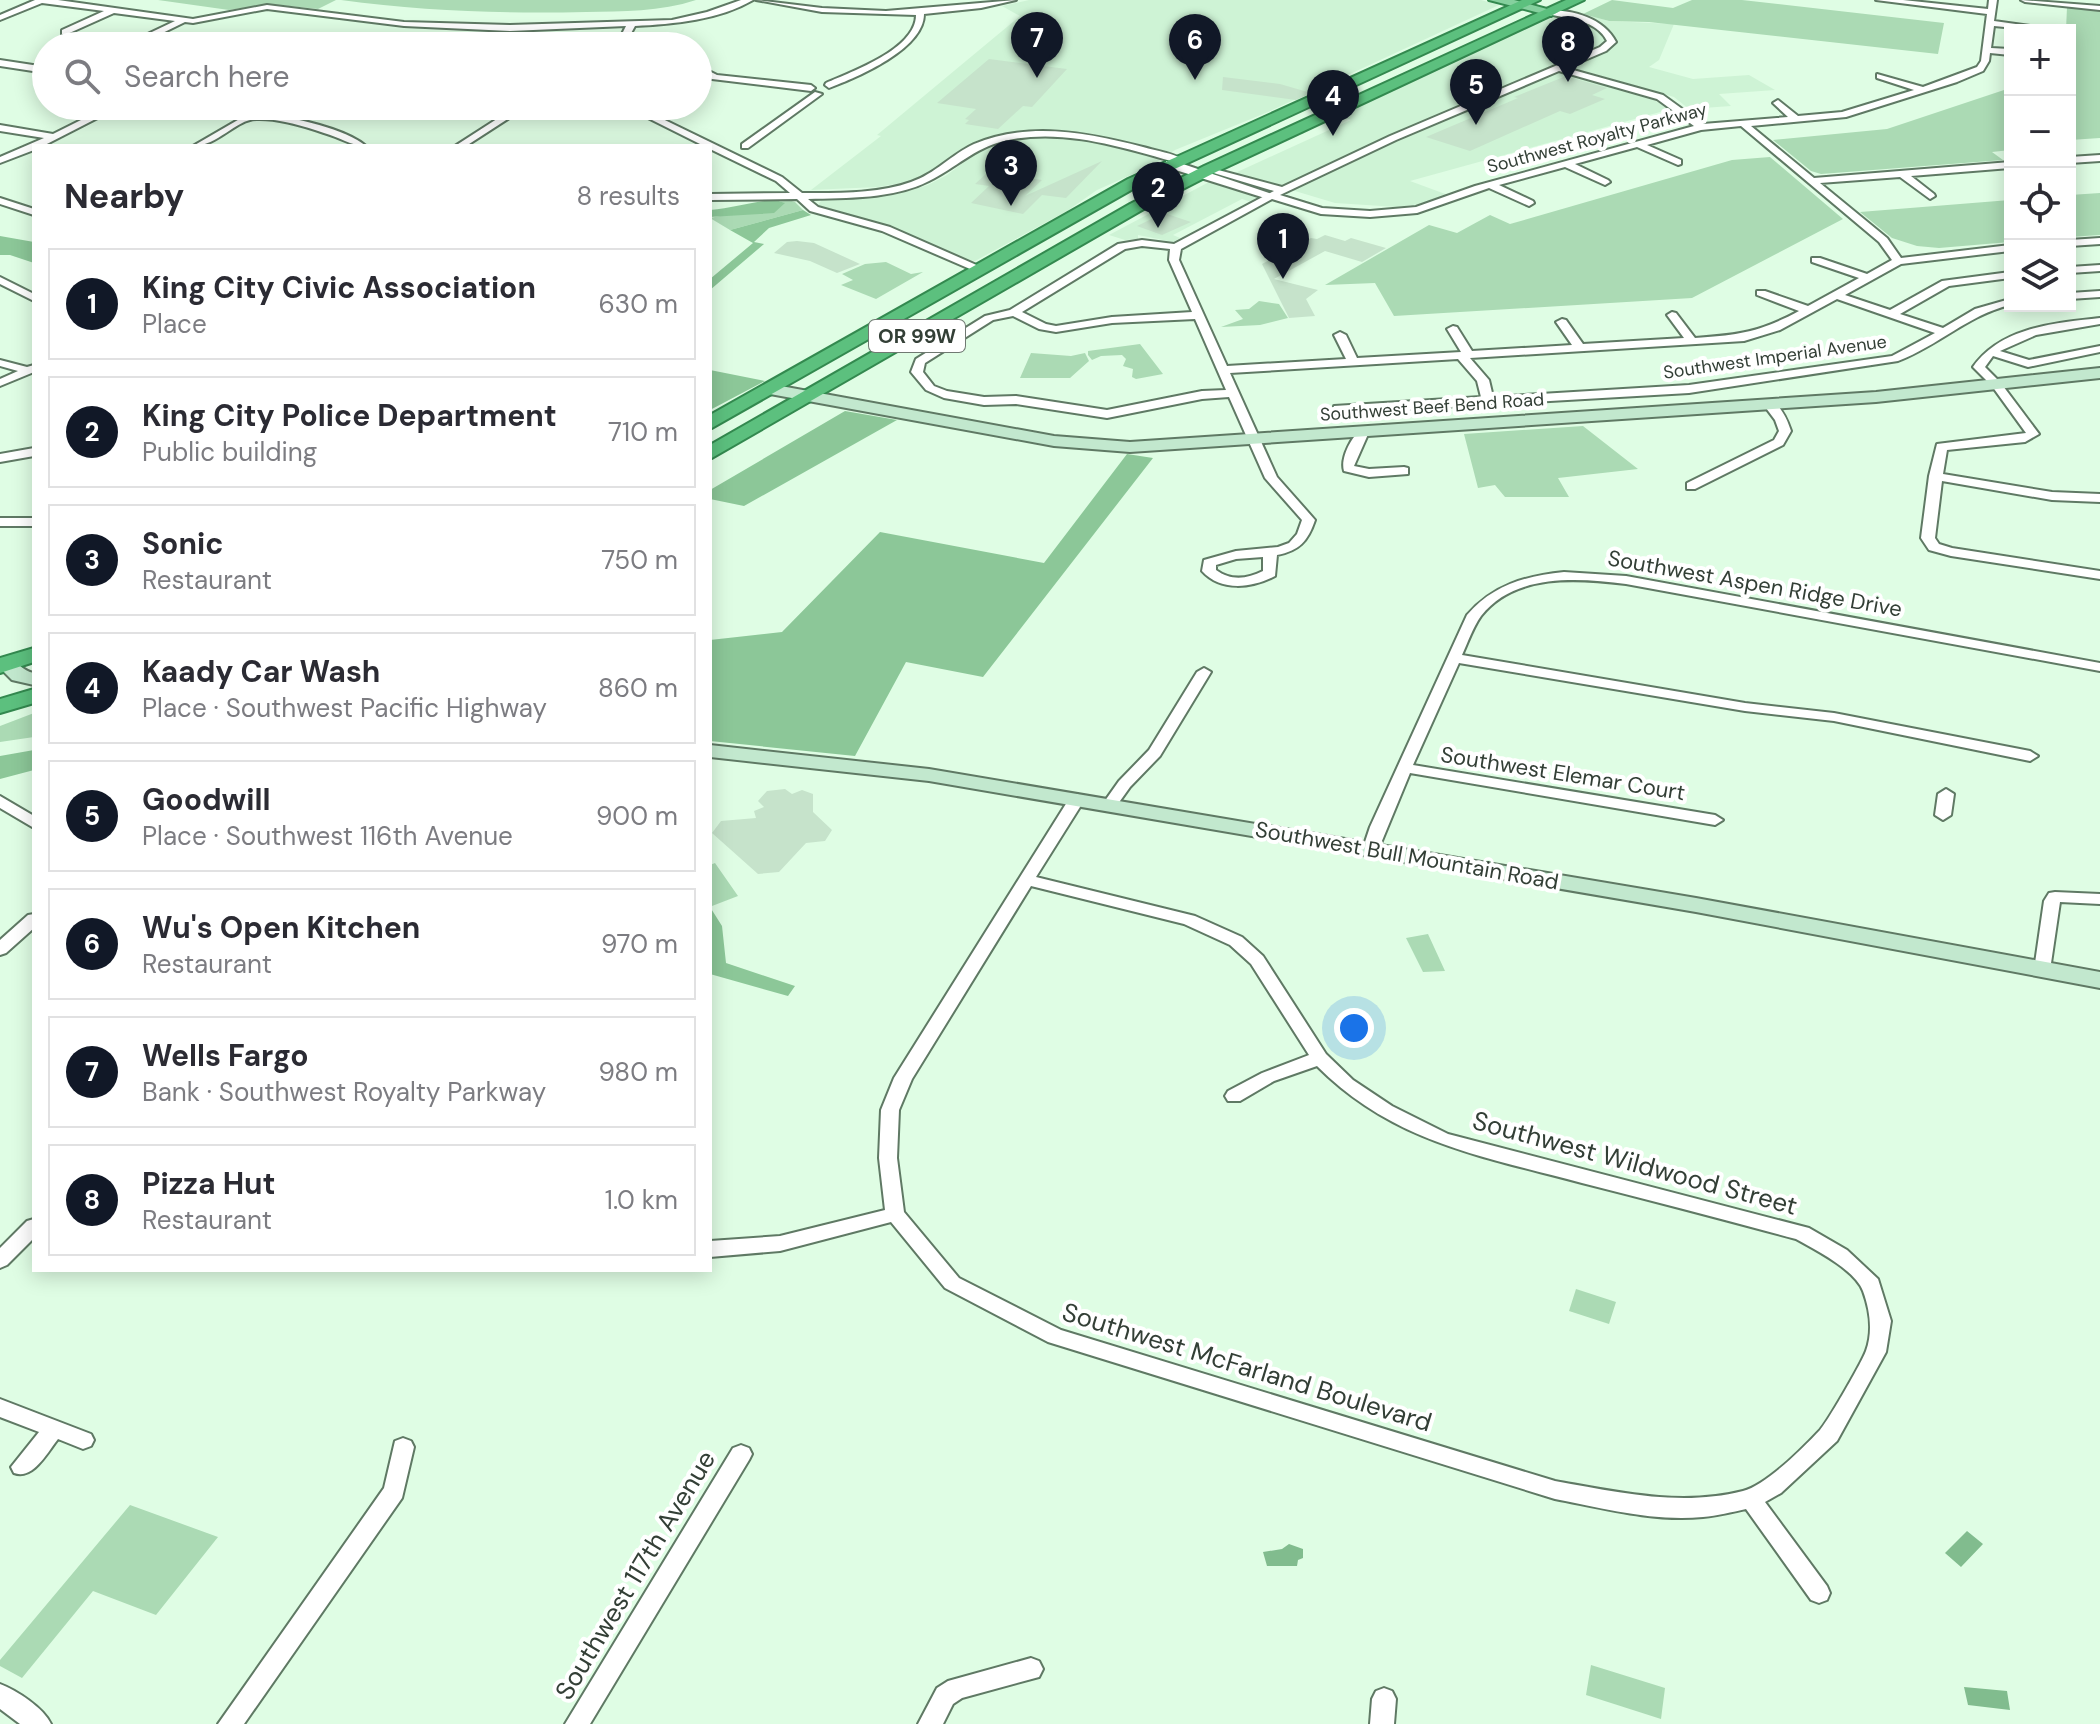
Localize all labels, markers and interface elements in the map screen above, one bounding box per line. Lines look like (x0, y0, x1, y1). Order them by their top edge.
pin: 7 (1011, 12, 1063, 78)
pin: 6 (1169, 14, 1221, 80)
pin: 8 (1542, 16, 1594, 82)
map controls (2004, 24, 2076, 312)
button: + (2004, 24, 2076, 96)
search box (32, 32, 712, 120)
icon: search (60, 54, 104, 98)
text: Search here (124, 57, 290, 96)
pin: 5 (1450, 59, 1502, 125)
pin: 4 (1307, 70, 1359, 136)
button: − (2004, 96, 2076, 168)
street label: Southwest Royalty Parkway (1484, 97, 1710, 179)
pin: 3 (985, 140, 1037, 206)
pin: 2 (1132, 162, 1184, 228)
button: locate (2004, 168, 2076, 240)
text: Nearby (64, 174, 184, 219)
text: 8 results (576, 179, 680, 213)
pin: 1 (1257, 213, 1309, 279)
button: layers (2004, 240, 2076, 312)
text: King City Civic Association (142, 268, 536, 307)
text: 1 (87, 287, 97, 321)
text: 630 m (598, 287, 678, 321)
text: Place (142, 307, 207, 341)
road number: OR 99W (869, 320, 965, 352)
street label: Southwest Imperial Avenue (1662, 329, 1888, 385)
street label: Southwest Beef Bend Road (1319, 387, 1545, 427)
text: King City Police Department (142, 396, 557, 435)
text: 2 (84, 415, 100, 449)
text: 710 m (608, 415, 678, 449)
text: Public building (142, 435, 317, 469)
text: Sonic (142, 524, 223, 563)
text: 3 (84, 543, 100, 577)
text: 750 m (601, 543, 678, 577)
street label: Southwest Aspen Ridge Drive (1605, 543, 1904, 624)
text: Restaurant (142, 563, 272, 597)
text: Kaady Car Wash (142, 652, 380, 691)
text: 4 (84, 671, 100, 705)
text: 860 m (598, 671, 678, 705)
text: Place · Southwest Pacific Highway (142, 691, 547, 725)
street label: Southwest Elemar Court (1439, 740, 1687, 807)
text: Goodwill (142, 780, 270, 819)
text: 5 (84, 799, 100, 833)
text: 900 m (596, 799, 678, 833)
street label: Southwest Bull Mountain Road (1253, 815, 1561, 896)
text: Place · Southwest 116th Avenue (142, 819, 513, 853)
text: Wu's Open Kitchen (142, 908, 420, 947)
text: 6 (84, 927, 100, 961)
text: 970 m (601, 927, 678, 961)
text: Restaurant (142, 947, 272, 981)
your location (1334, 1008, 1374, 1048)
text: Wells Fargo (142, 1036, 308, 1075)
text: 7 (85, 1055, 99, 1089)
text: 980 m (598, 1055, 678, 1089)
text: Bank · Southwest Royalty Parkway (142, 1075, 546, 1109)
street label: Southwest Wildwood Street (1469, 1103, 1801, 1223)
text: Pizza Hut (142, 1164, 276, 1203)
text: 8 (84, 1183, 100, 1217)
text: 1.0 km (605, 1183, 678, 1217)
text: Restaurant (142, 1203, 272, 1237)
street label: Southwest McFarland Boulevard (1058, 1295, 1436, 1439)
street label: Southwest 117th Avenue (547, 1444, 723, 1706)

